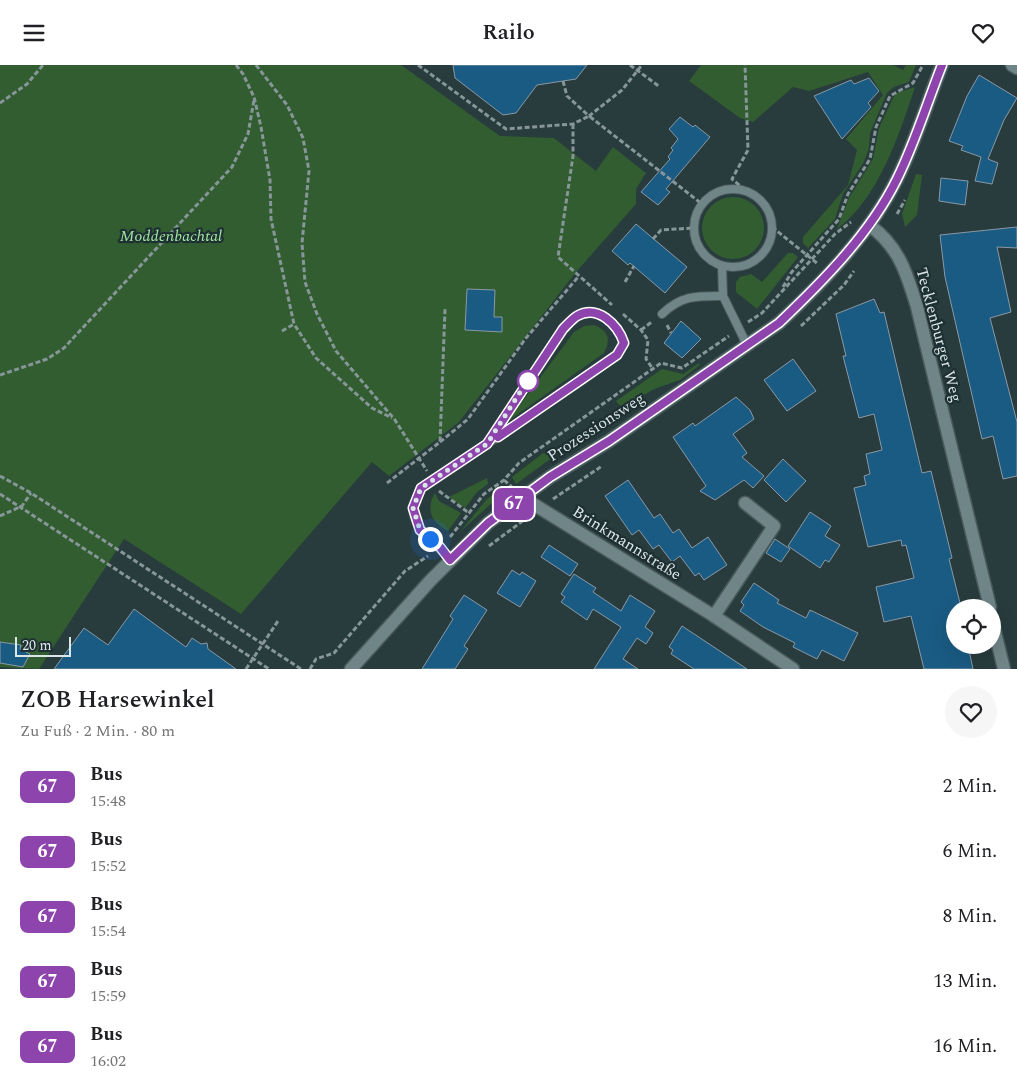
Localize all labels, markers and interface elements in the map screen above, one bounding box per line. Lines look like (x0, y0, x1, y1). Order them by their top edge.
text: Railo (482, 16, 535, 49)
icon: menu (20, 19, 48, 47)
icon: heart (969, 19, 997, 47)
park label: Moddenbachtal (120, 224, 222, 248)
street label: Tecklenburger Weg (909, 265, 969, 405)
unlabelled marker (517, 370, 539, 392)
street label: Prozessionsweg (542, 386, 650, 468)
line badge: 67 (492, 488, 536, 520)
text: 67 (504, 490, 524, 517)
street label: Brinkmannstraße (568, 500, 686, 586)
your location (418, 527, 443, 552)
map controls (946, 599, 1001, 654)
button: locate (946, 599, 1001, 654)
scale bar (15, 634, 71, 657)
text: 20 m (22, 635, 52, 656)
text: ZOB Harsewinkel (20, 682, 214, 718)
button: heart (945, 686, 997, 738)
text: Zu Fuß · 2 Min. · 80 m (20, 719, 175, 743)
text: Bus (90, 760, 123, 789)
text: 2 Min. (943, 772, 997, 801)
text: 67 (37, 773, 58, 800)
text: 15:48 (90, 789, 126, 813)
text: Bus (90, 825, 123, 854)
text: 6 Min. (943, 837, 997, 866)
text: 67 (37, 838, 58, 865)
text: 15:52 (90, 854, 126, 878)
text: Bus (90, 890, 123, 919)
text: 8 Min. (943, 902, 997, 931)
text: 67 (37, 903, 58, 930)
text: 15:54 (90, 919, 126, 943)
text: Bus (90, 955, 123, 984)
text: 13 Min. (933, 967, 997, 996)
text: 67 (37, 968, 58, 995)
text: 15:59 (90, 984, 126, 1008)
text: Bus (90, 1020, 123, 1049)
text: 16 Min. (933, 1032, 997, 1061)
text: 67 (37, 1033, 58, 1060)
text: 16:02 (90, 1049, 126, 1073)

